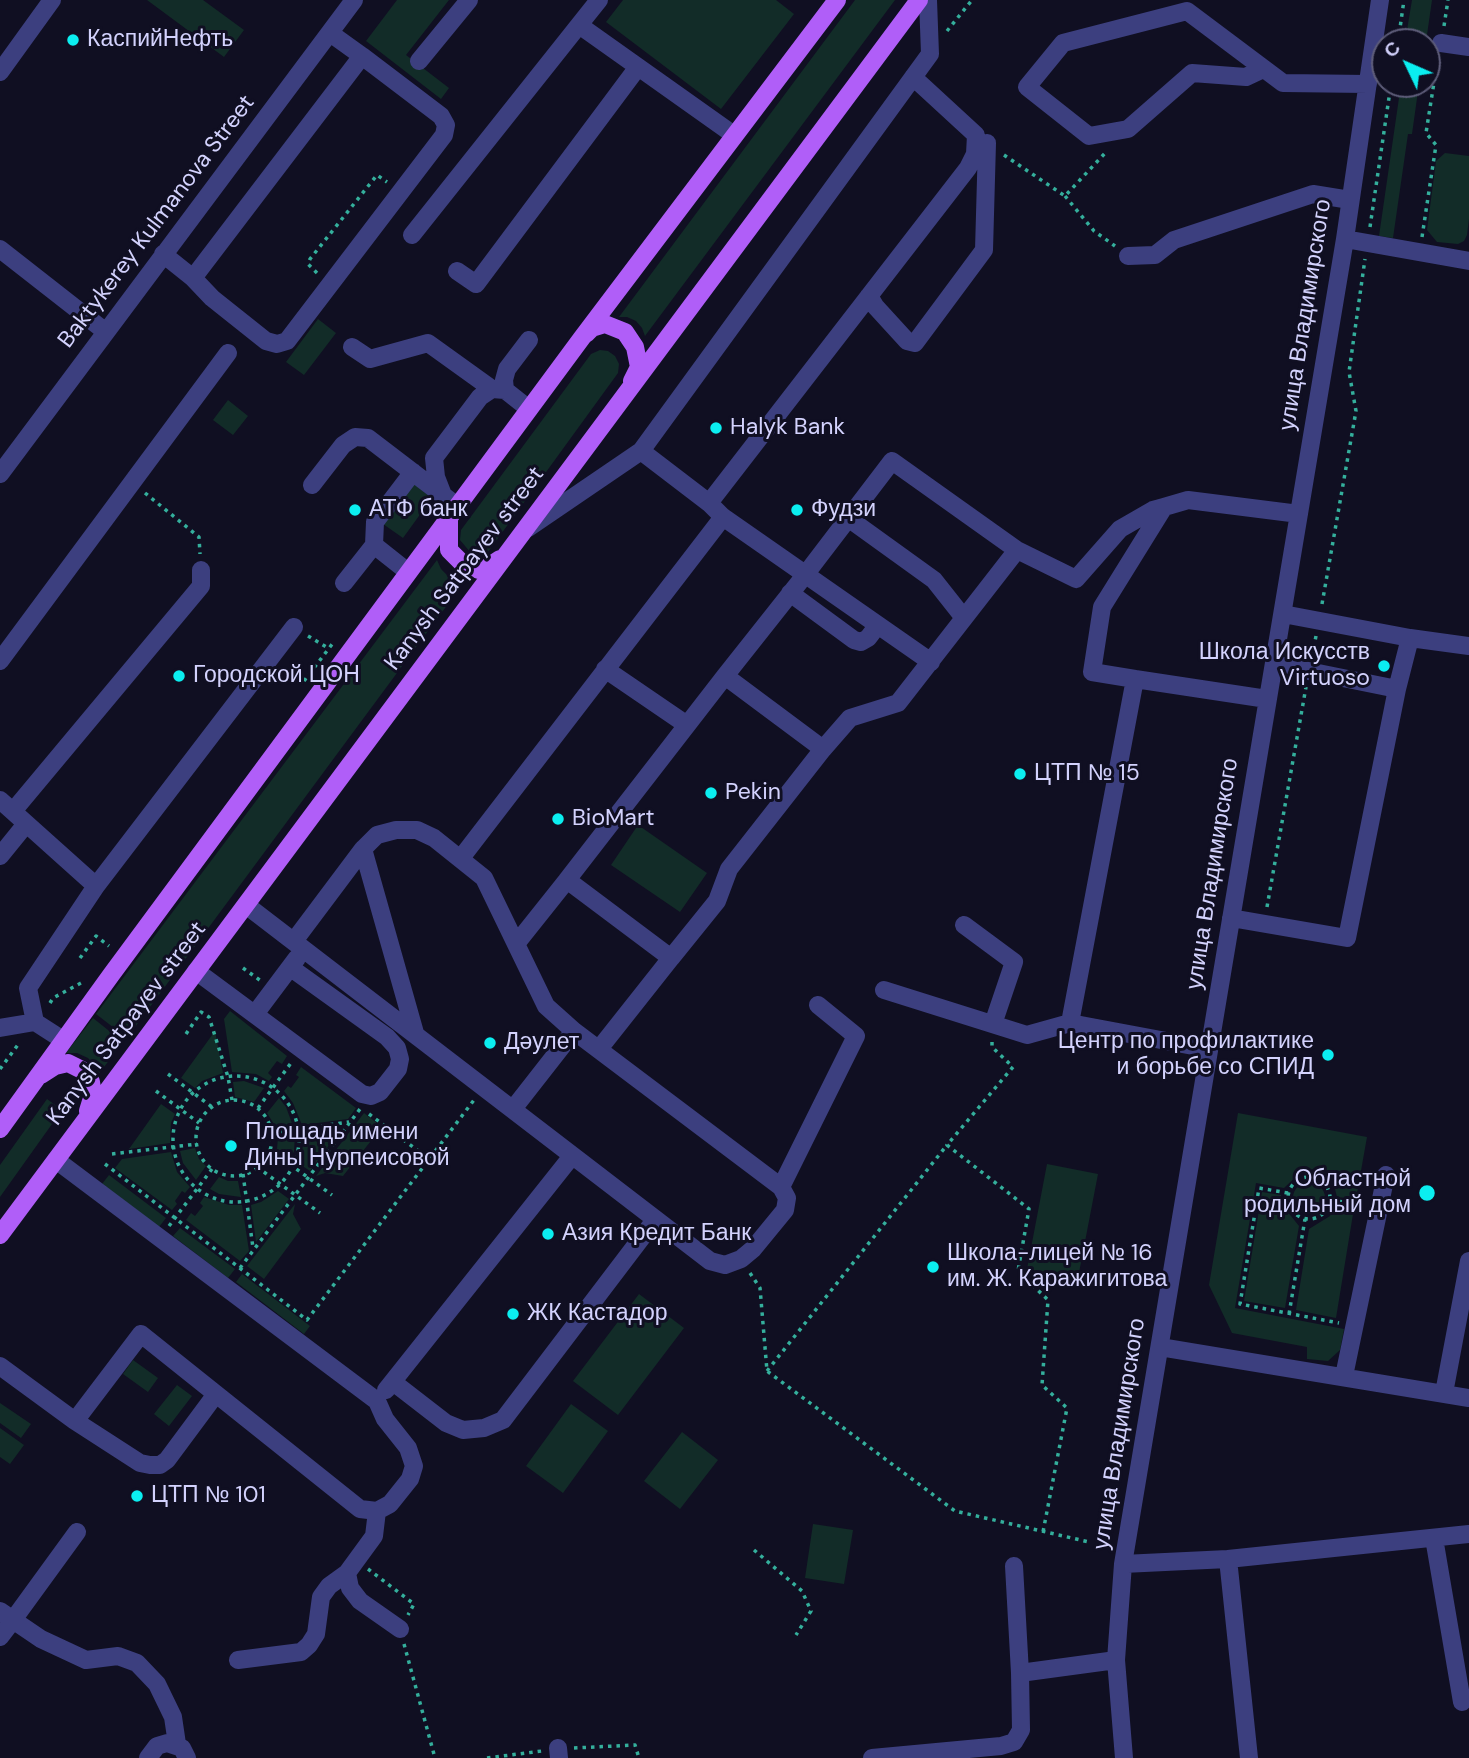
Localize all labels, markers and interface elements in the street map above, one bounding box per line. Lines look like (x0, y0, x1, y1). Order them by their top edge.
place label: КаспийНефть (87, 26, 233, 54)
north arrow (1371, 28, 1441, 98)
marker: КаспийНефть (65, 32, 81, 48)
text: С (1378, 36, 1406, 63)
street label: Baktykerey Kulmanova Street (53, 90, 261, 354)
street label: улица Владимирского (1274, 197, 1338, 433)
place label: Halyk Bank (730, 414, 845, 442)
marker: Halyk Bank (708, 420, 724, 436)
street label: Kanysh Satpayev street (379, 462, 551, 676)
place label: АТФ банк (369, 496, 468, 524)
place label: Фудзи (811, 496, 876, 524)
marker: АТФ банк (347, 502, 363, 518)
marker: Фудзи (789, 502, 805, 518)
place label: Школа Искусств Virtuoso (1199, 639, 1370, 693)
marker: Школа Искусств Virtuoso (1376, 658, 1392, 674)
place label: Городской ЦОН (193, 662, 360, 690)
marker: Городской ЦОН (171, 668, 187, 684)
street label: улица Владимирского (1181, 756, 1245, 992)
place label: ЦТП № 15 (1034, 760, 1140, 788)
marker: ЦТП № 15 (1012, 766, 1028, 782)
place label: Pekin (725, 779, 781, 807)
marker: Pekin (703, 785, 719, 801)
place label: BioMart (572, 805, 654, 833)
marker: BioMart (550, 811, 566, 827)
street label: Kanysh Satpayev street (41, 917, 213, 1131)
place label: Центр по профилактике и борьбе со СПИД (1058, 1028, 1314, 1082)
place label: Дәулет (504, 1029, 579, 1057)
marker: Дәулет (482, 1035, 498, 1051)
marker: Центр по профилактике и борьбе со СПИД (1320, 1047, 1336, 1063)
place label: Площадь имени Дины Нурпеисовой (245, 1119, 450, 1173)
marker: Площадь имени Дины Нурпеисовой (223, 1138, 239, 1154)
place label: Областной родильный дом (1244, 1166, 1411, 1220)
marker: Областной родильный дом (1417, 1183, 1437, 1203)
place label: Азия Кредит Банк (562, 1220, 751, 1248)
marker: Азия Кредит Банк (540, 1226, 556, 1242)
place label: Школа-лицей № 16 им. Ж. Каражигитова (947, 1240, 1167, 1294)
marker: Школа-лицей № 16 им. Ж. Каражигитова (925, 1259, 941, 1275)
place label: ЖК Кастадор (527, 1300, 668, 1328)
marker: ЖК Кастадор (505, 1306, 521, 1322)
street label: улица Владимирского (1088, 1316, 1152, 1552)
place label: ЦТП № 101 (151, 1482, 266, 1510)
marker: ЦТП № 101 (129, 1488, 145, 1504)

